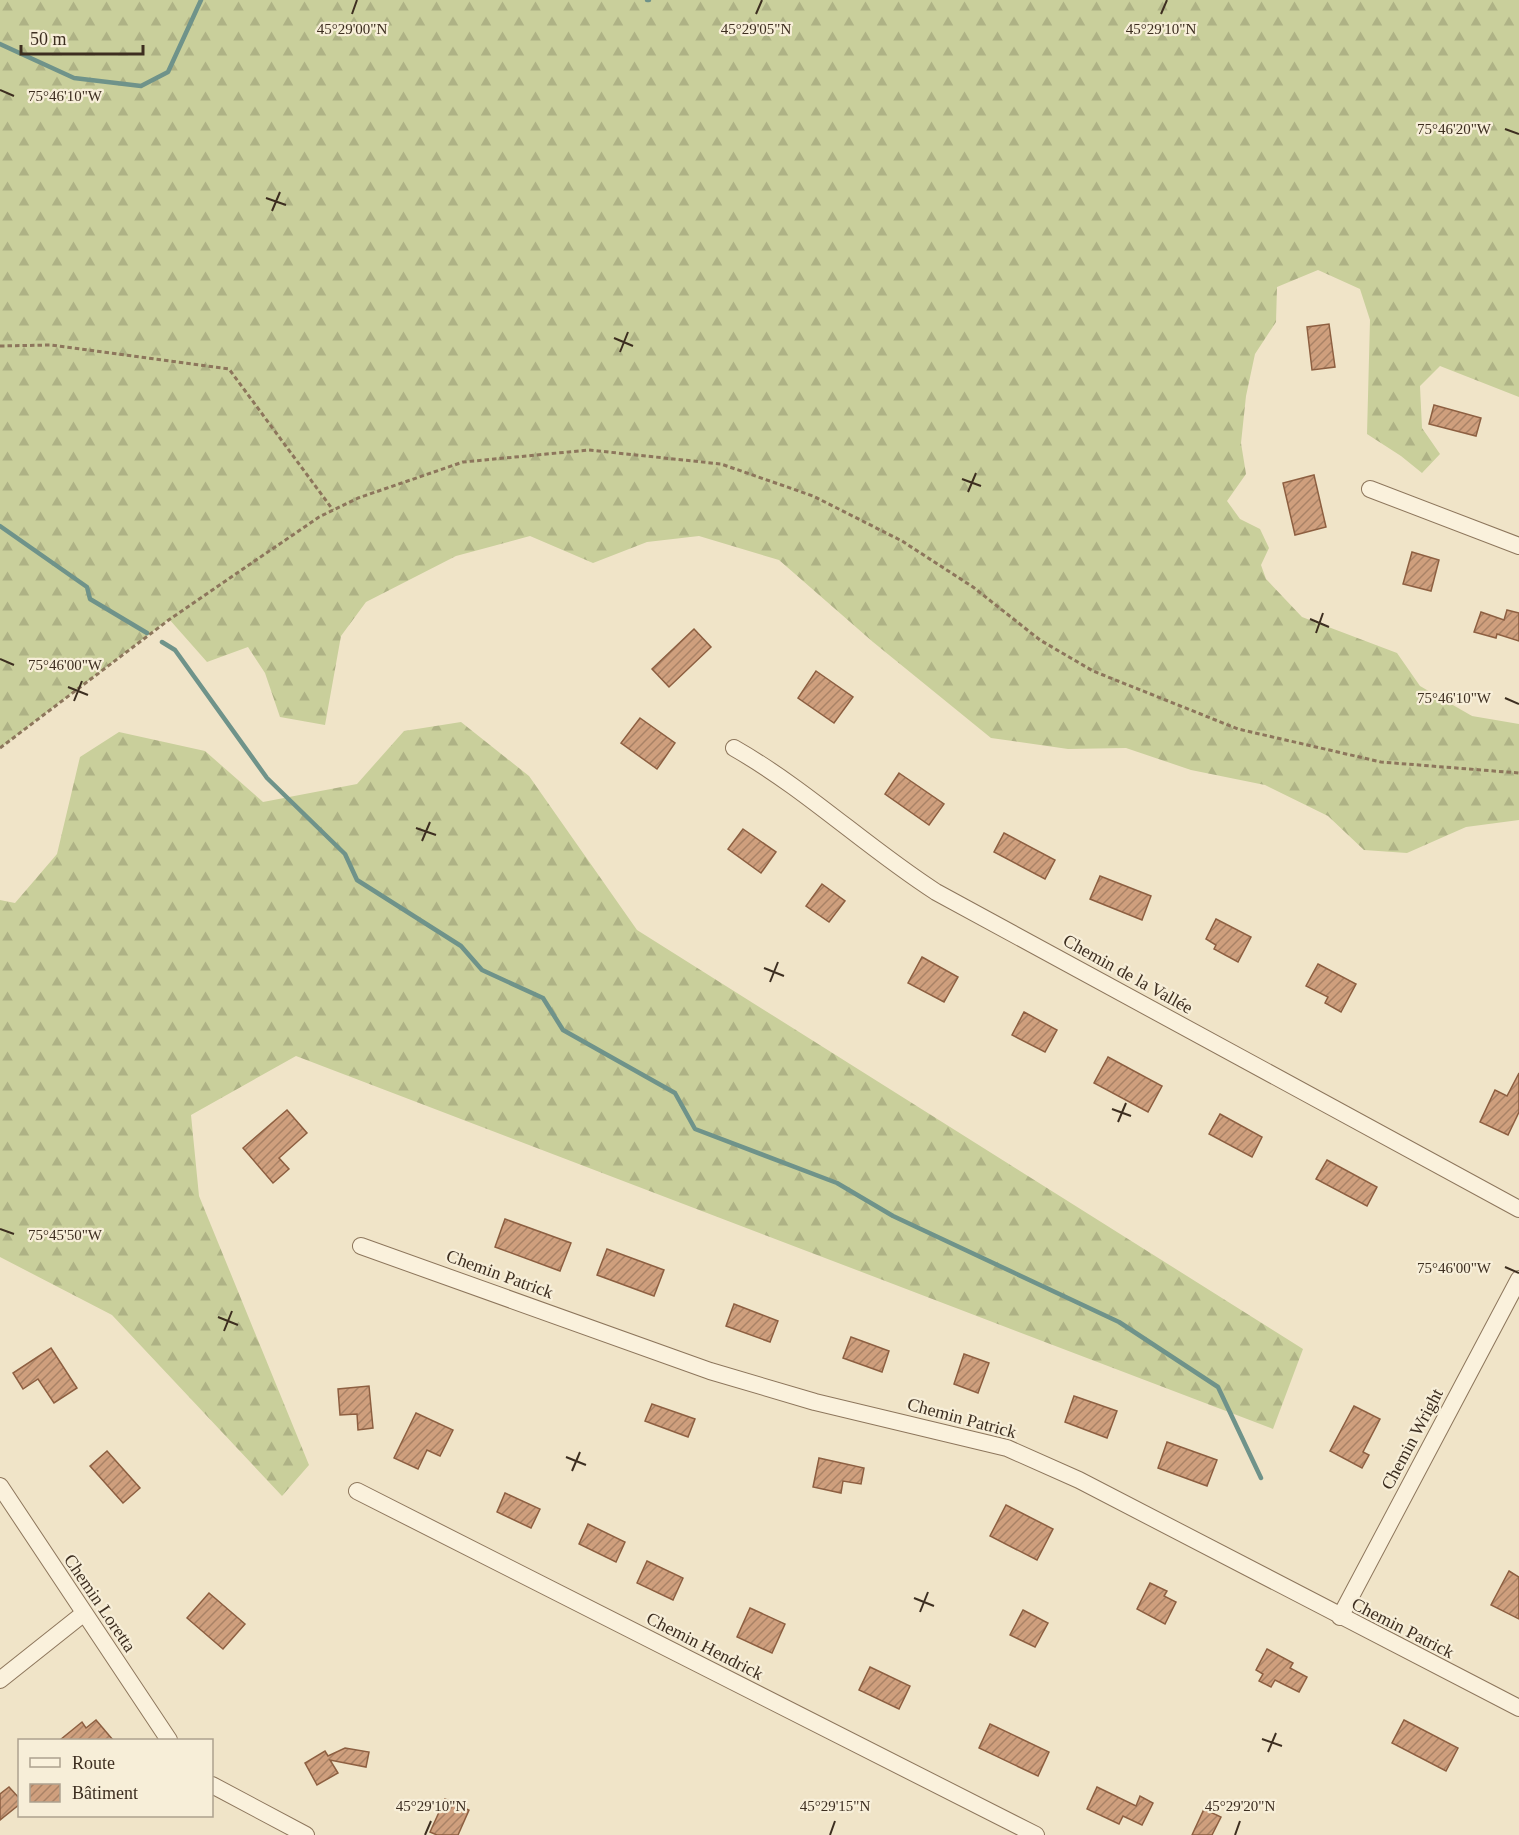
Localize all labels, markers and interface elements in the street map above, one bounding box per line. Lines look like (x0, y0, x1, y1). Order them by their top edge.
scale bar (21, 18, 142, 56)
text: 45°29'00"N (317, 21, 387, 37)
text: 45°29'05"N (721, 21, 791, 37)
text: 45°29'10"N (1126, 21, 1196, 37)
text: 50 m (30, 29, 67, 49)
text: 75°46'10"W (28, 88, 103, 104)
text: 75°46'20"W (1417, 121, 1492, 137)
text: 75°46'00"W (28, 657, 103, 673)
text: 75°46'10"W (1417, 690, 1492, 706)
street label: Chemin de la Vallée (1060, 930, 1196, 1018)
text: 75°45'50"W (28, 1227, 103, 1243)
street label: Chemin Patrick (444, 1245, 556, 1303)
text: 75°46'00"W (1417, 1260, 1492, 1276)
street label: Chemin Wright (1377, 1385, 1447, 1493)
street label: Chemin Patrick (905, 1394, 1019, 1442)
street label: Chemin Loretta (60, 1550, 140, 1656)
street label: Chemin Patrick (1348, 1594, 1458, 1662)
street label: Chemin Hendrick (643, 1608, 767, 1684)
legend (18, 1739, 213, 1817)
text: Route (72, 1753, 115, 1773)
text: Bâtiment (72, 1783, 138, 1803)
text: 45°29'10"N (396, 1798, 466, 1814)
text: 45°29'15"N (800, 1798, 870, 1814)
text: 45°29'20"N (1205, 1798, 1275, 1814)

